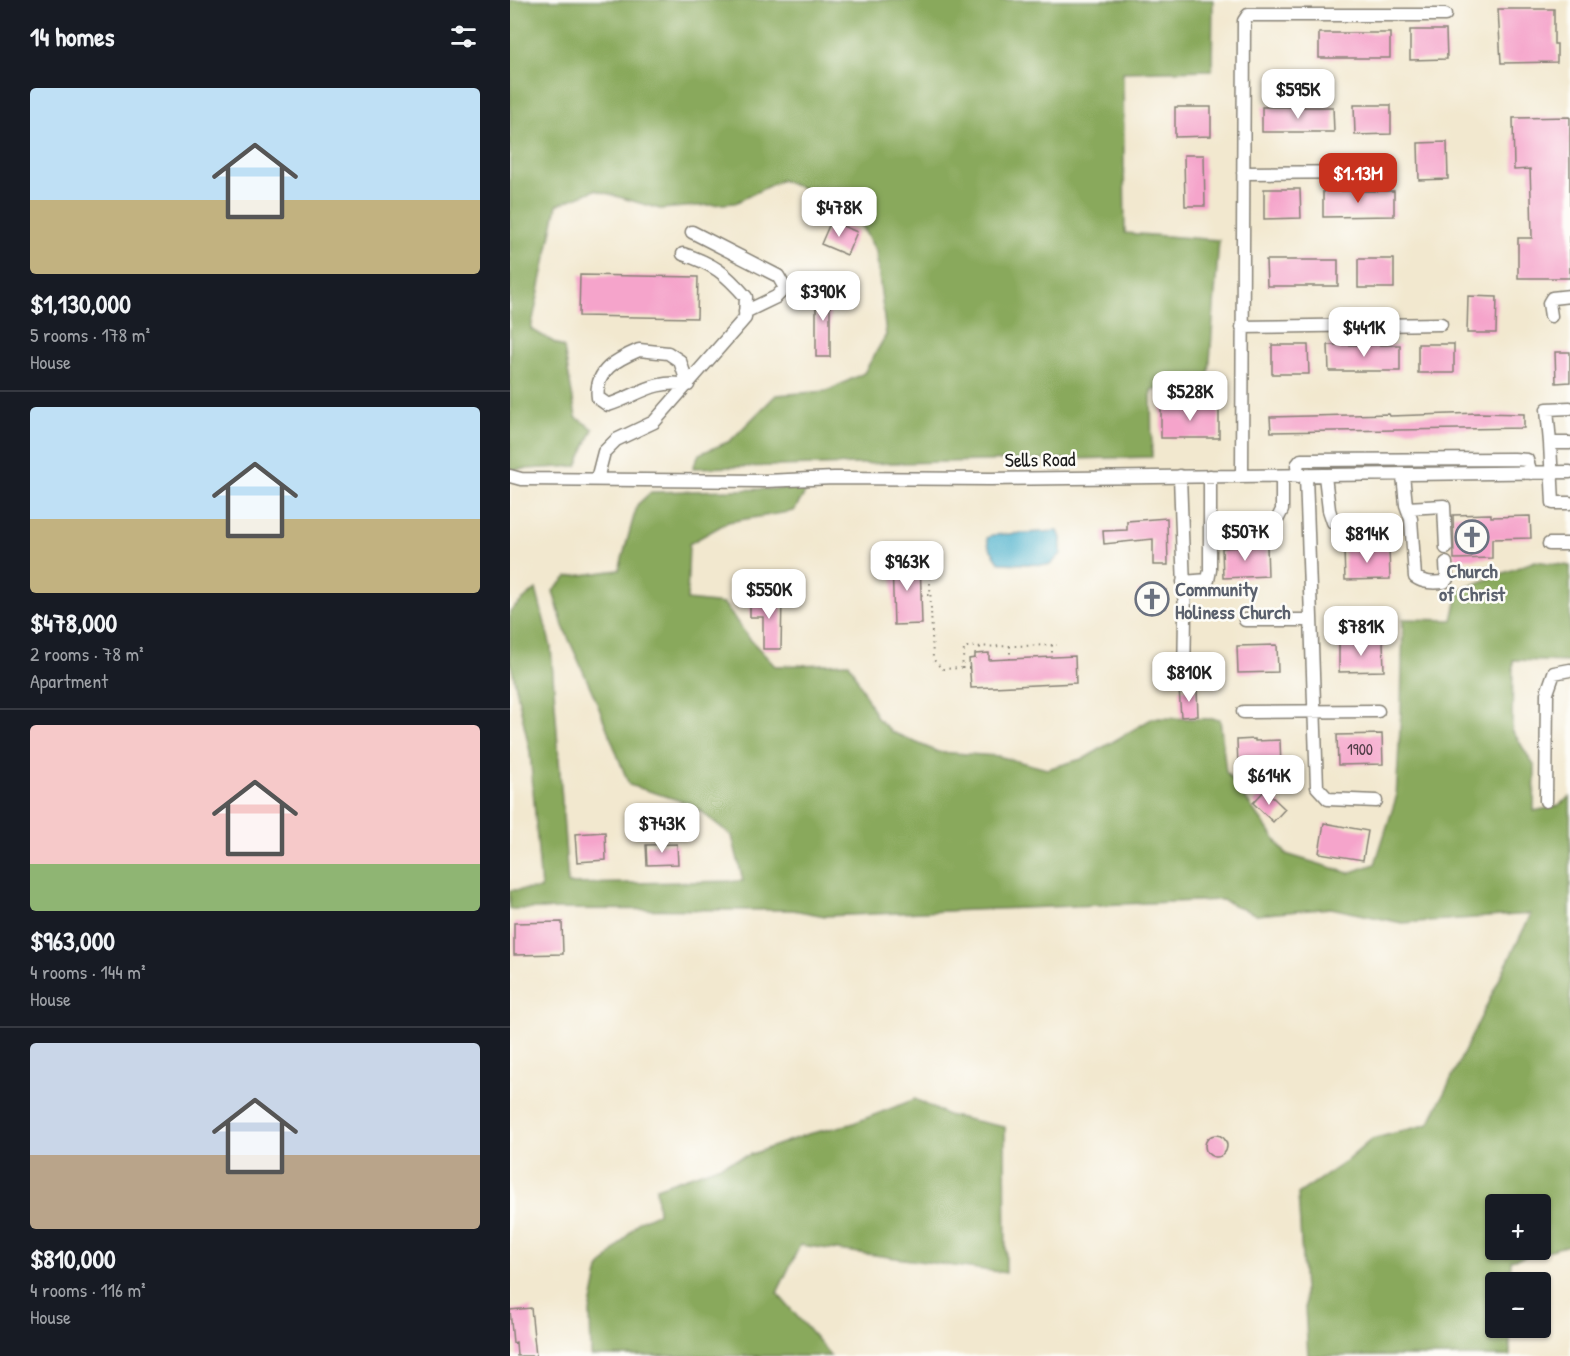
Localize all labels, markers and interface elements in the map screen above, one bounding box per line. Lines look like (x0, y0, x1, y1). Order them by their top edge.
text: 14 homes (30, 19, 115, 54)
icon: filters (447, 20, 480, 53)
pin: $595K (1256, 69, 1340, 120)
text: $595K (1276, 75, 1320, 102)
icon: home (201, 127, 309, 235)
pin: $1.13M (1309, 153, 1407, 204)
text: $1.13M (1333, 159, 1383, 186)
pin: $478K (797, 187, 881, 238)
text: $478K (816, 193, 862, 220)
pin: $390K (781, 271, 865, 322)
text: $390K (800, 277, 846, 304)
text: $1,130,000 (30, 286, 131, 321)
pin: $441K (1322, 307, 1406, 358)
text: $441K (1343, 313, 1385, 340)
text: 5 rooms · 178 m² (30, 321, 150, 348)
text: House (30, 348, 71, 375)
pin: $528K (1148, 371, 1232, 422)
text: $528K (1166, 377, 1214, 404)
street label: Sells Road (1004, 445, 1076, 473)
icon: home (201, 446, 309, 554)
pin: $507K (1203, 511, 1287, 562)
pin: $814K (1325, 513, 1409, 564)
text: $507K (1221, 517, 1269, 544)
text: $814K (1345, 519, 1389, 546)
church icon: Church of Christ (1454, 519, 1490, 555)
pin: $963K (865, 541, 949, 592)
text: $963K (885, 547, 929, 574)
place label: Church of Christ (1439, 557, 1506, 607)
pin: $550K (727, 569, 811, 620)
text: $550K (746, 575, 792, 602)
place label: Community Holiness Church (1175, 575, 1291, 625)
church icon: Community Holiness Church (1134, 581, 1170, 617)
text: $478,000 (30, 605, 117, 640)
pin: $781K (1319, 606, 1403, 657)
text: $781K (1338, 612, 1384, 639)
text: 2 rooms · 78 m² (30, 640, 144, 667)
pin: $810K (1147, 652, 1231, 703)
text: $810K (1166, 658, 1212, 685)
text: Apartment (30, 667, 108, 694)
house number: 1900 (1347, 738, 1373, 760)
pin: $614K (1227, 755, 1311, 806)
text: $614K (1247, 761, 1291, 788)
icon: home (201, 764, 309, 872)
pin: $743K (620, 803, 704, 854)
text: $743K (639, 809, 685, 836)
text: $963,000 (30, 923, 115, 958)
text: 4 rooms · 144 m² (30, 958, 145, 985)
text: House (30, 985, 71, 1012)
icon: home (201, 1082, 309, 1190)
map controls (1485, 1194, 1551, 1338)
button: + (1485, 1194, 1551, 1260)
text: $810,000 (30, 1241, 116, 1276)
button: − (1485, 1272, 1551, 1338)
text: 4 rooms · 116 m² (30, 1276, 146, 1303)
text: House (30, 1303, 71, 1330)

